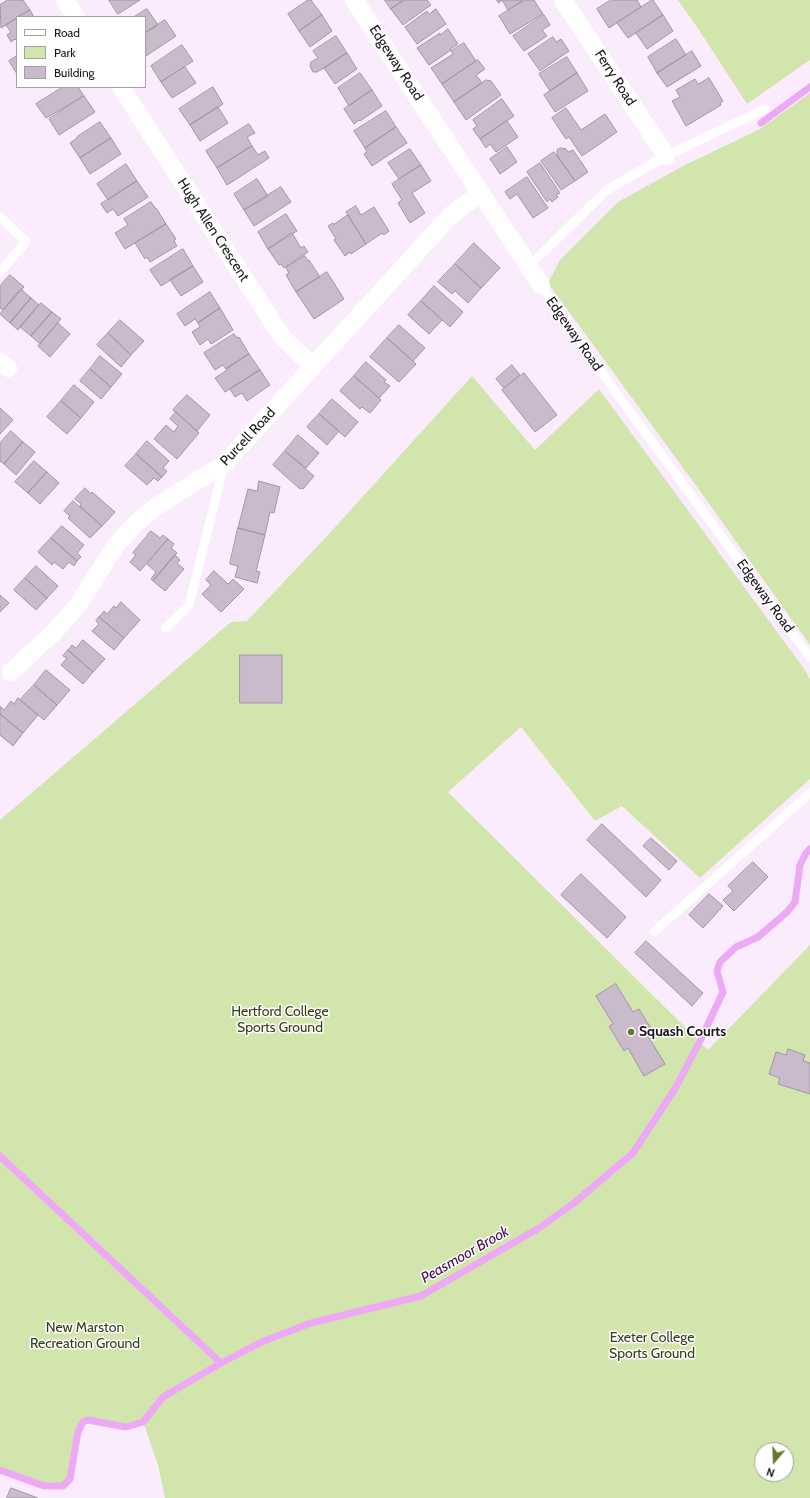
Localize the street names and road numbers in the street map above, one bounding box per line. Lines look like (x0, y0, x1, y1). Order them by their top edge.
street label: Edgeway Road (365, 22, 427, 104)
street label: Ferry Road (591, 47, 639, 109)
street label: Hugh Allen Crescent (173, 175, 253, 285)
street label: Edgeway Road (542, 294, 606, 374)
street label: Purcell Road (217, 405, 279, 469)
street label: Edgeway Road (733, 556, 797, 636)

